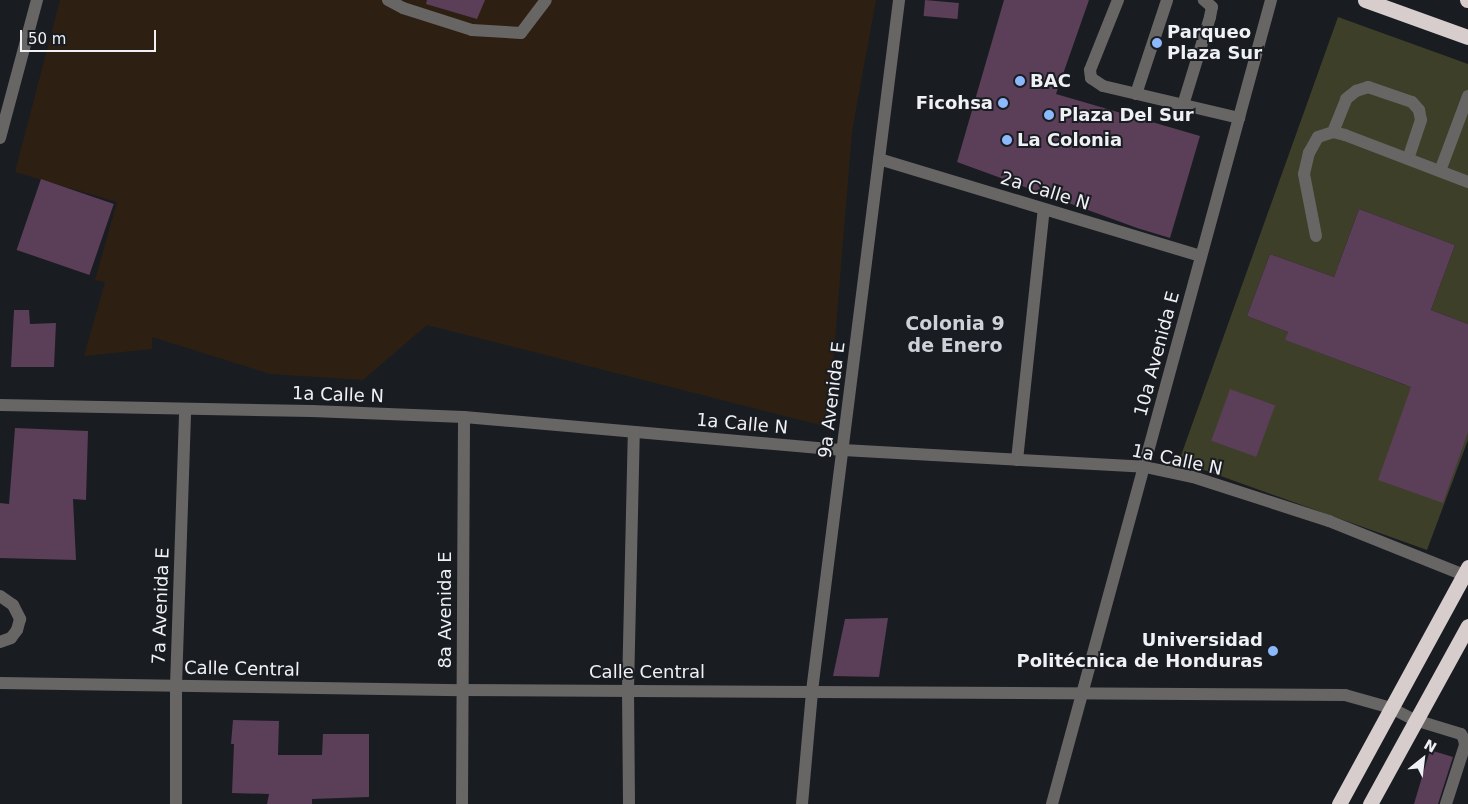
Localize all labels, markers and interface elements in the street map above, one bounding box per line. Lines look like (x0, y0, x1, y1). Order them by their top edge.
scale bar (22, 20, 159, 52)
place label: Parqueo Plaza Sur (1167, 22, 1262, 64)
text: 50 m (28, 30, 66, 48)
marker: Parqueo Plaza Sur (1151, 37, 1163, 49)
place label: BAC (1030, 70, 1071, 92)
marker: BAC (1014, 75, 1026, 87)
place label: Ficohsa (916, 92, 993, 114)
marker: Ficohsa (997, 97, 1009, 109)
place label: Plaza Del Sur (1059, 104, 1194, 126)
marker: Plaza Del Sur (1043, 109, 1055, 121)
place label: La Colonia (1017, 129, 1122, 151)
marker: La Colonia (1001, 134, 1013, 146)
street label: 2a Calle N (998, 167, 1092, 215)
street label: 10a Avenida E (1130, 289, 1184, 419)
district label: Colonia 9 de Enero (905, 313, 1005, 357)
street label: 9a Avenida E (814, 341, 850, 459)
street label: 1a Calle N (292, 383, 384, 407)
street label: 1a Calle N (695, 409, 789, 439)
street label: 1a Calle N (1130, 440, 1224, 480)
street label: 7a Avenida E (148, 547, 174, 665)
street label: 8a Avenida E (434, 551, 456, 669)
place label: Universidad Politécnica de Honduras (1017, 630, 1263, 672)
marker: Universidad Politécnica de Honduras (1267, 645, 1279, 657)
street label: Calle Central (184, 657, 300, 681)
street label: Calle Central (589, 661, 705, 683)
north arrow (1398, 734, 1448, 784)
text: N (1421, 736, 1439, 756)

